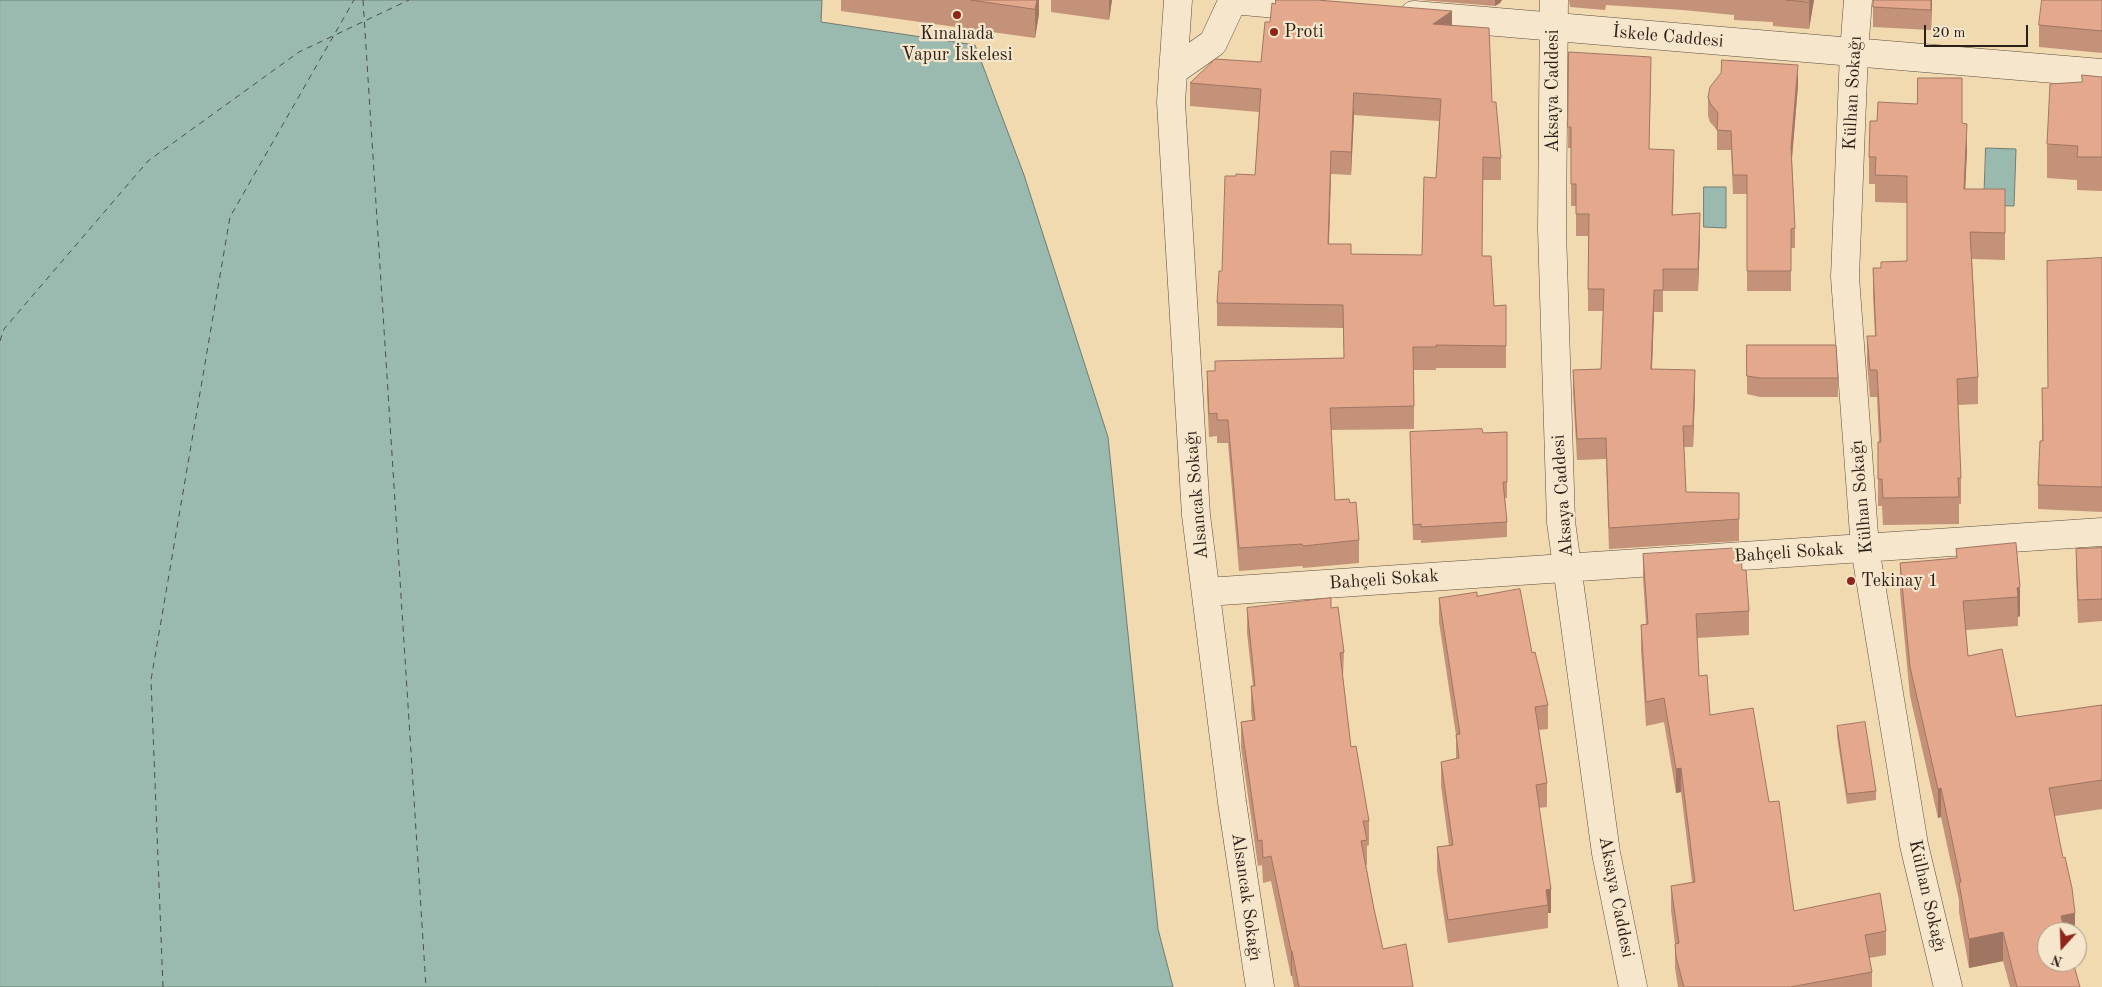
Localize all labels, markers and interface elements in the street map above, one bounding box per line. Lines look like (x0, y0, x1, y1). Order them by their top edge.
marker: Kınalıada Vapur İskelesi (951, 9, 963, 21)
scale bar (1927, 15, 2031, 47)
place label: Proti (1284, 21, 1324, 43)
street label: İskele Caddesi (1612, 21, 1724, 53)
place label: Kınalıada Vapur İskelesi (901, 23, 1013, 66)
marker: Proti (1268, 26, 1280, 38)
text: 20 m (1932, 26, 1966, 41)
street label: Aksaya Caddesi (1542, 29, 1564, 153)
street label: Külhan Sokağı (1839, 35, 1867, 151)
street label: Alsancak Sokağı (1181, 430, 1213, 560)
street label: Aksaya Caddesi (1548, 434, 1578, 558)
street label: Külhan Sokağı (1846, 439, 1878, 555)
street label: Bahçeli Sokak (1734, 538, 1844, 568)
street label: Bahçeli Sokak (1329, 565, 1439, 595)
place label: Tekinay 1 (1861, 570, 1938, 592)
marker: Tekinay 1 (1845, 575, 1857, 587)
street label: Alsancak Sokağı (1226, 832, 1266, 962)
street label: Aksaya Caddesi (1594, 835, 1638, 959)
street label: Külhan Sokağı (1904, 838, 1950, 954)
north arrow (2037, 922, 2087, 972)
text: N (2050, 952, 2065, 969)

